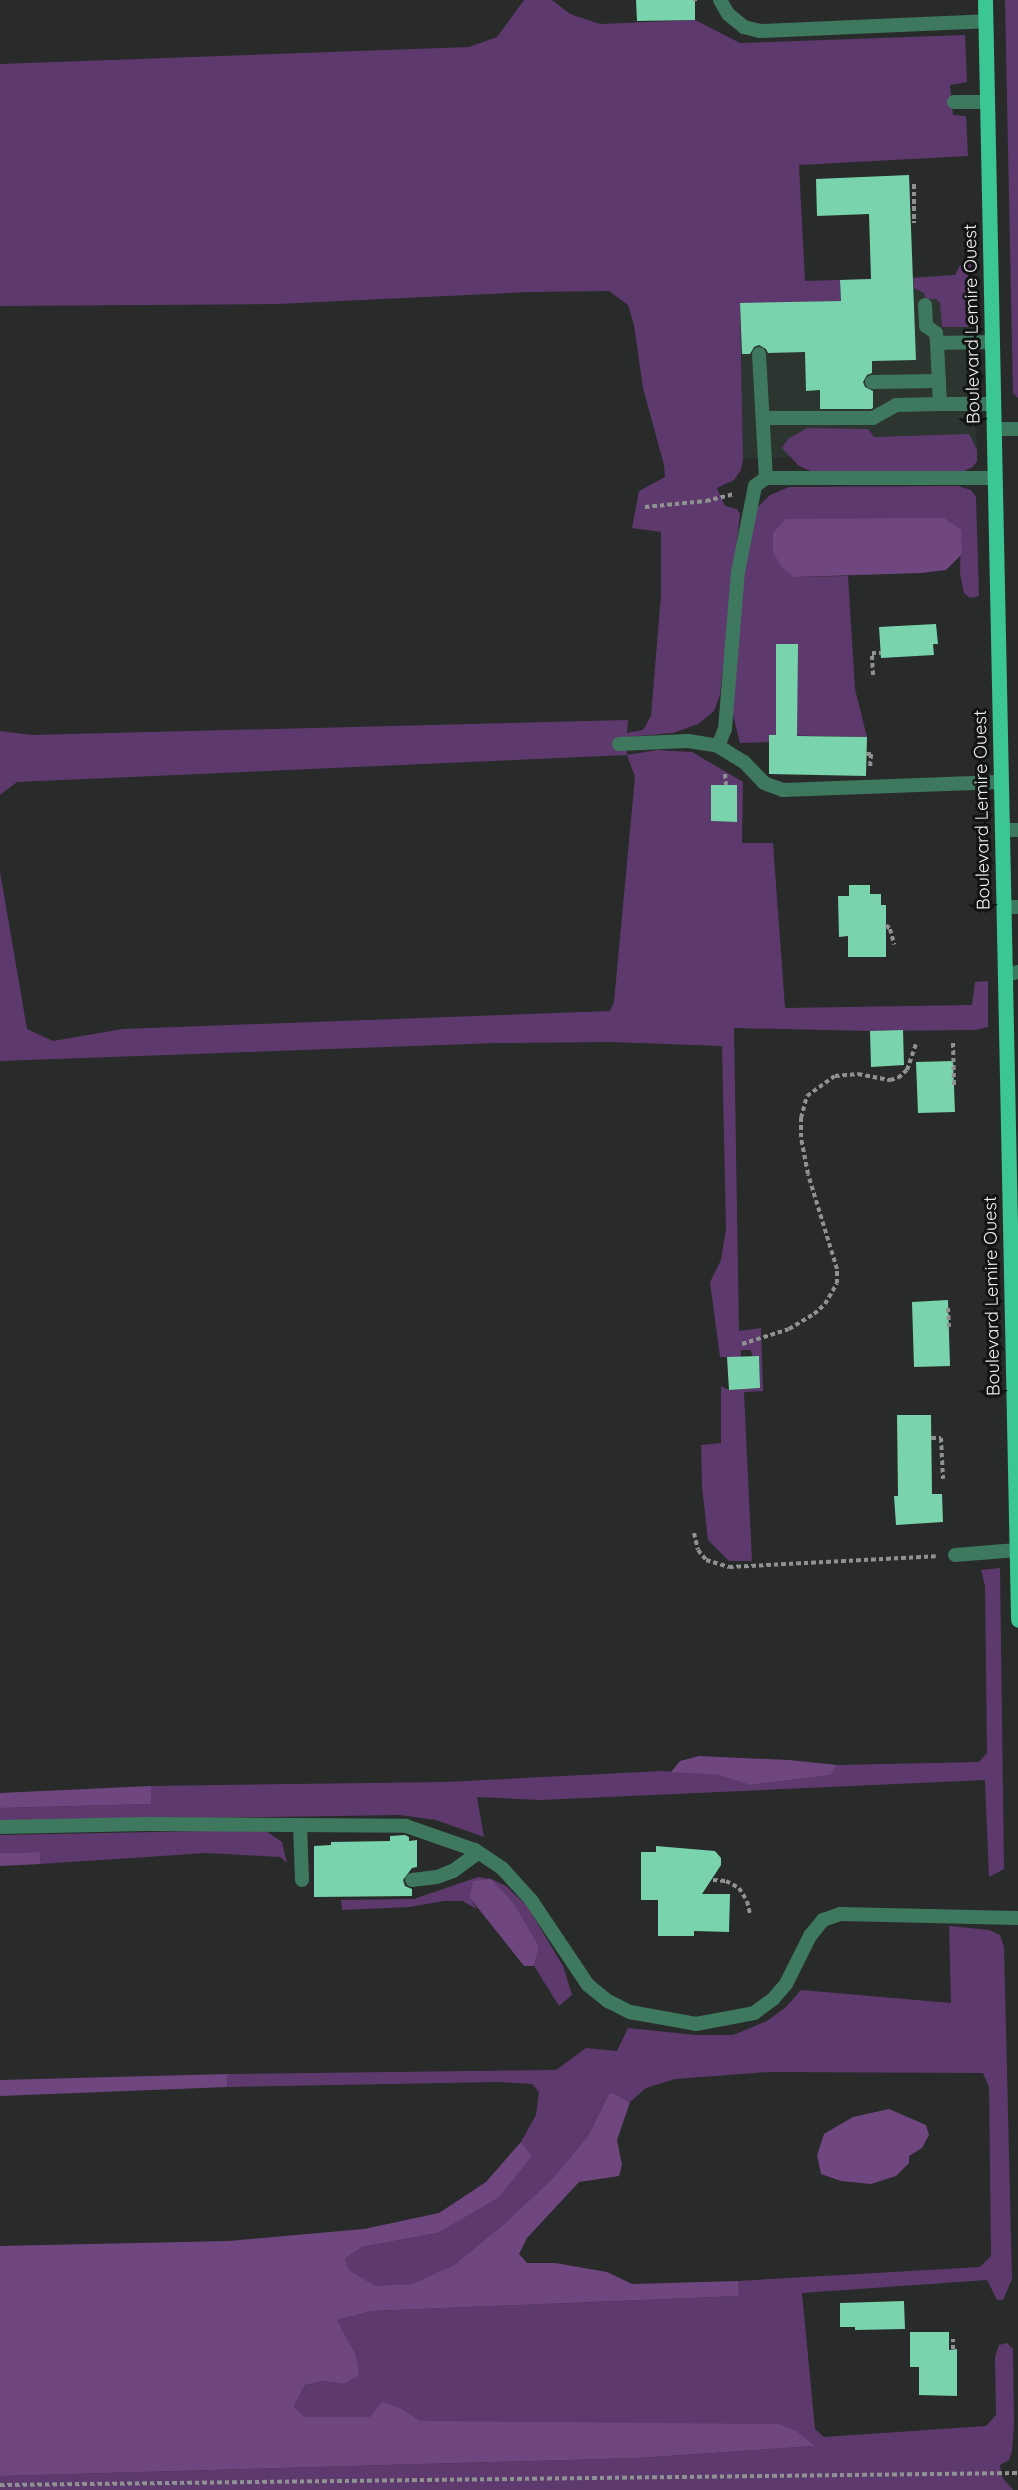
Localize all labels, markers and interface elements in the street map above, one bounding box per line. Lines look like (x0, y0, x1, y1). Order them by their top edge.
street label: Boulevard Lemire Ouest (959, 224, 985, 424)
street label: Boulevard Lemire Ouest (969, 710, 995, 910)
street label: Boulevard Lemire Ouest (979, 1196, 1005, 1396)

